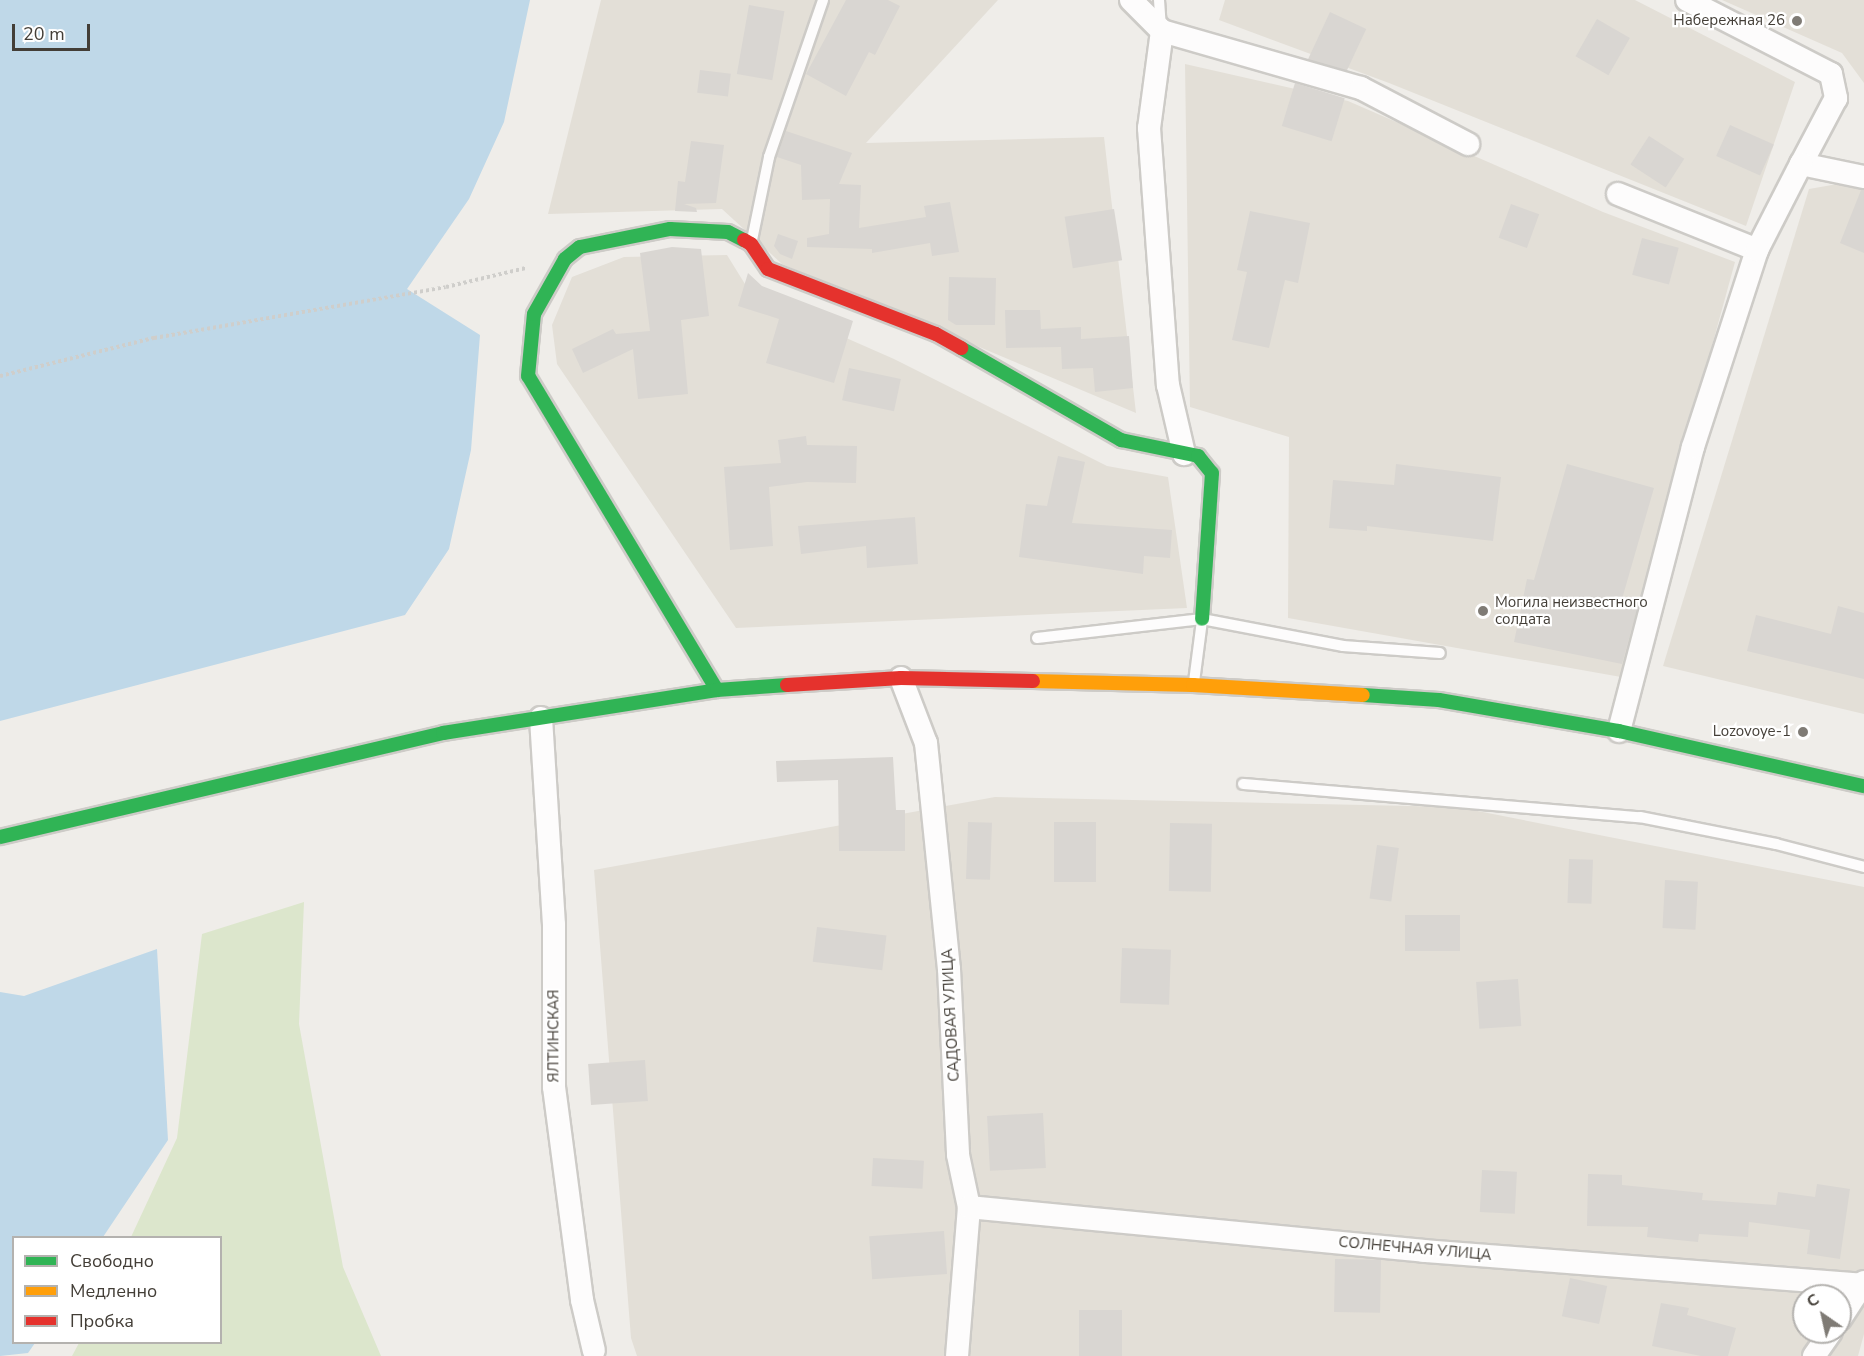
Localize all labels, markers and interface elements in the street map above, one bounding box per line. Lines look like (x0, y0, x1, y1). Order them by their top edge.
scale bar (15, 12, 93, 50)
place label: Набережная 26 (1673, 12, 1785, 30)
marker: Набережная 26 (1790, 14, 1804, 28)
text: 20 m (23, 22, 65, 46)
place label: Могила неизвестного солдата (1495, 593, 1648, 628)
marker: Могила неизвестного солдата (1476, 604, 1490, 618)
place label: Lozovoye-1 (1713, 723, 1791, 741)
marker: Lozovoye-1 (1796, 725, 1810, 739)
street label: САДОВАЯ УЛИЦА (939, 948, 963, 1082)
street label: ЯЛТИНСКАЯ (545, 989, 563, 1083)
street label: СОЛНЕЧНАЯ УЛИЦА (1338, 1233, 1492, 1265)
legend (12, 1236, 222, 1344)
text: Свободно (70, 1249, 154, 1273)
text: Медленно (70, 1279, 157, 1303)
north arrow (1792, 1284, 1852, 1344)
text: С (1802, 1289, 1824, 1313)
text: Пробка (70, 1309, 134, 1333)

